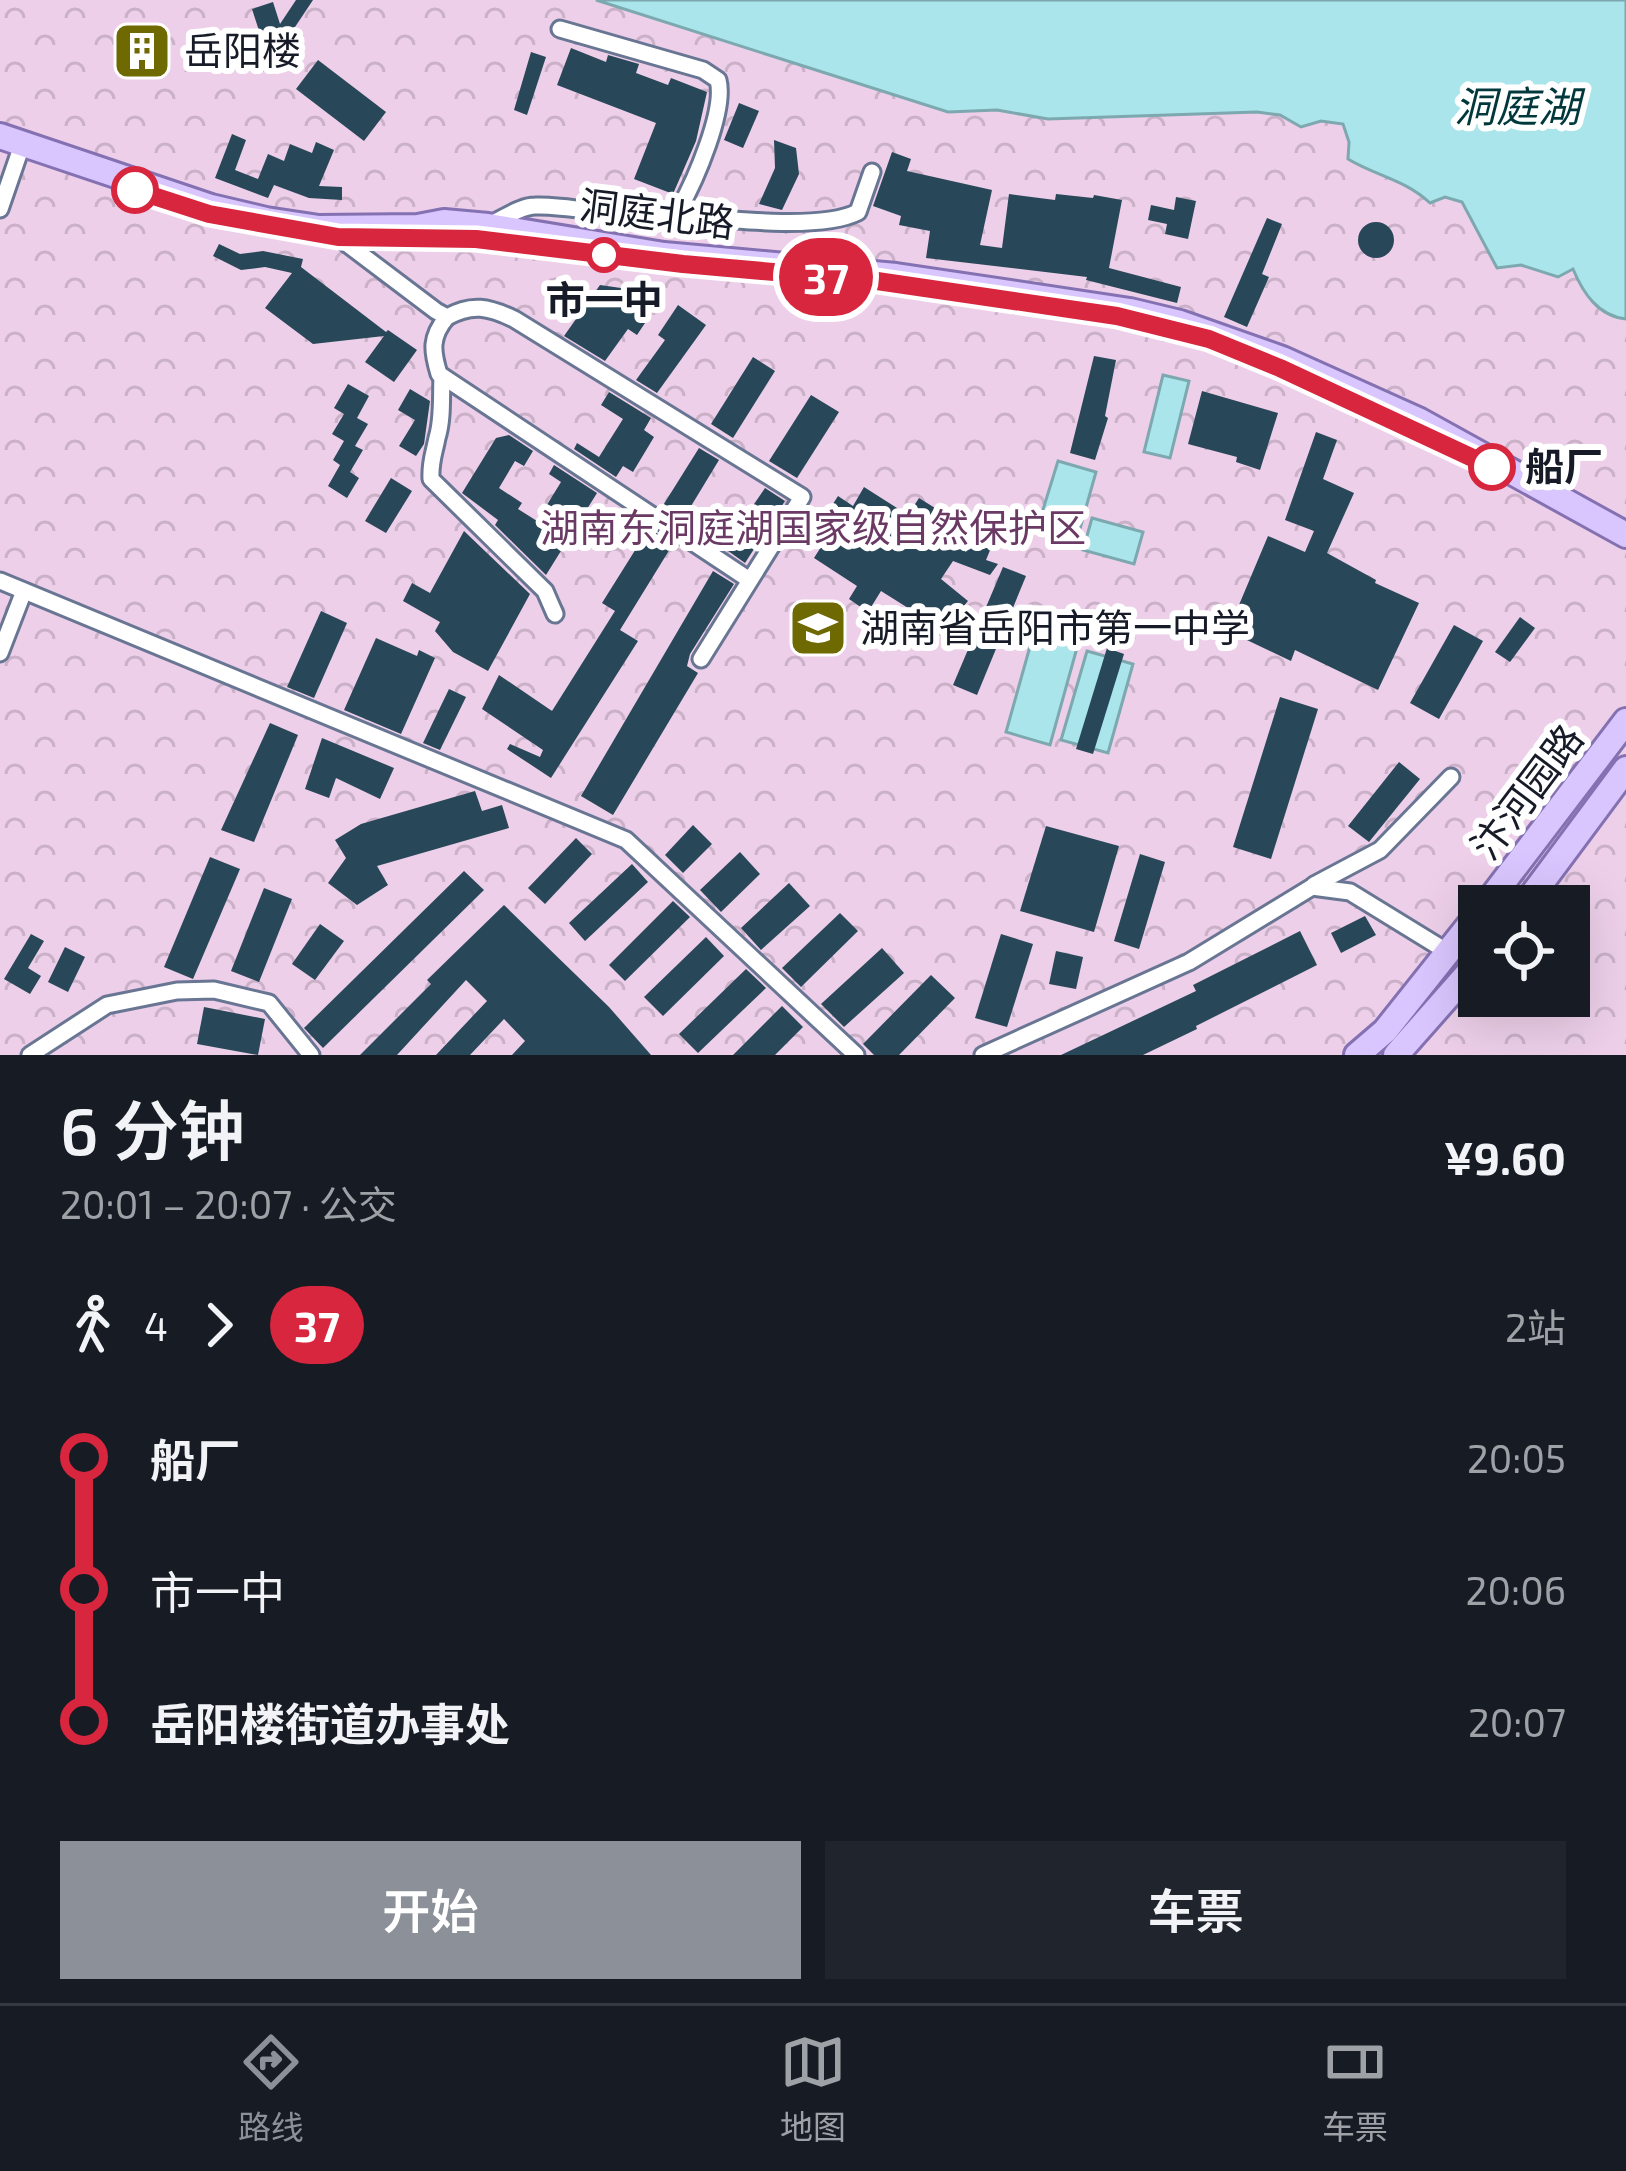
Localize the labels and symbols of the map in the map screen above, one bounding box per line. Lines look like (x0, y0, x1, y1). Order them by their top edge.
building icon: 岳阳楼 (111, 20, 173, 82)
place label: 岳阳楼 (184, 26, 301, 73)
water label: 洞庭湖 (1454, 80, 1586, 130)
unlabelled marker (113, 168, 157, 212)
street label: 洞庭北路 (577, 180, 737, 245)
line badge: 37 (772, 238, 880, 316)
marker: 市一中 (588, 239, 620, 271)
place label: 市一中 (545, 275, 663, 322)
place label: 船厂 (1525, 442, 1603, 489)
marker: 船厂 (1470, 445, 1514, 489)
park label: 湖南东洞庭湖国家级自然保护区 (540, 503, 1086, 550)
school or university icon: 湖南省岳阳市第一中学 (787, 597, 849, 659)
place label: 湖南省岳阳市第一中学 (860, 603, 1250, 650)
street label: 汴河园路 (1460, 715, 1592, 868)

